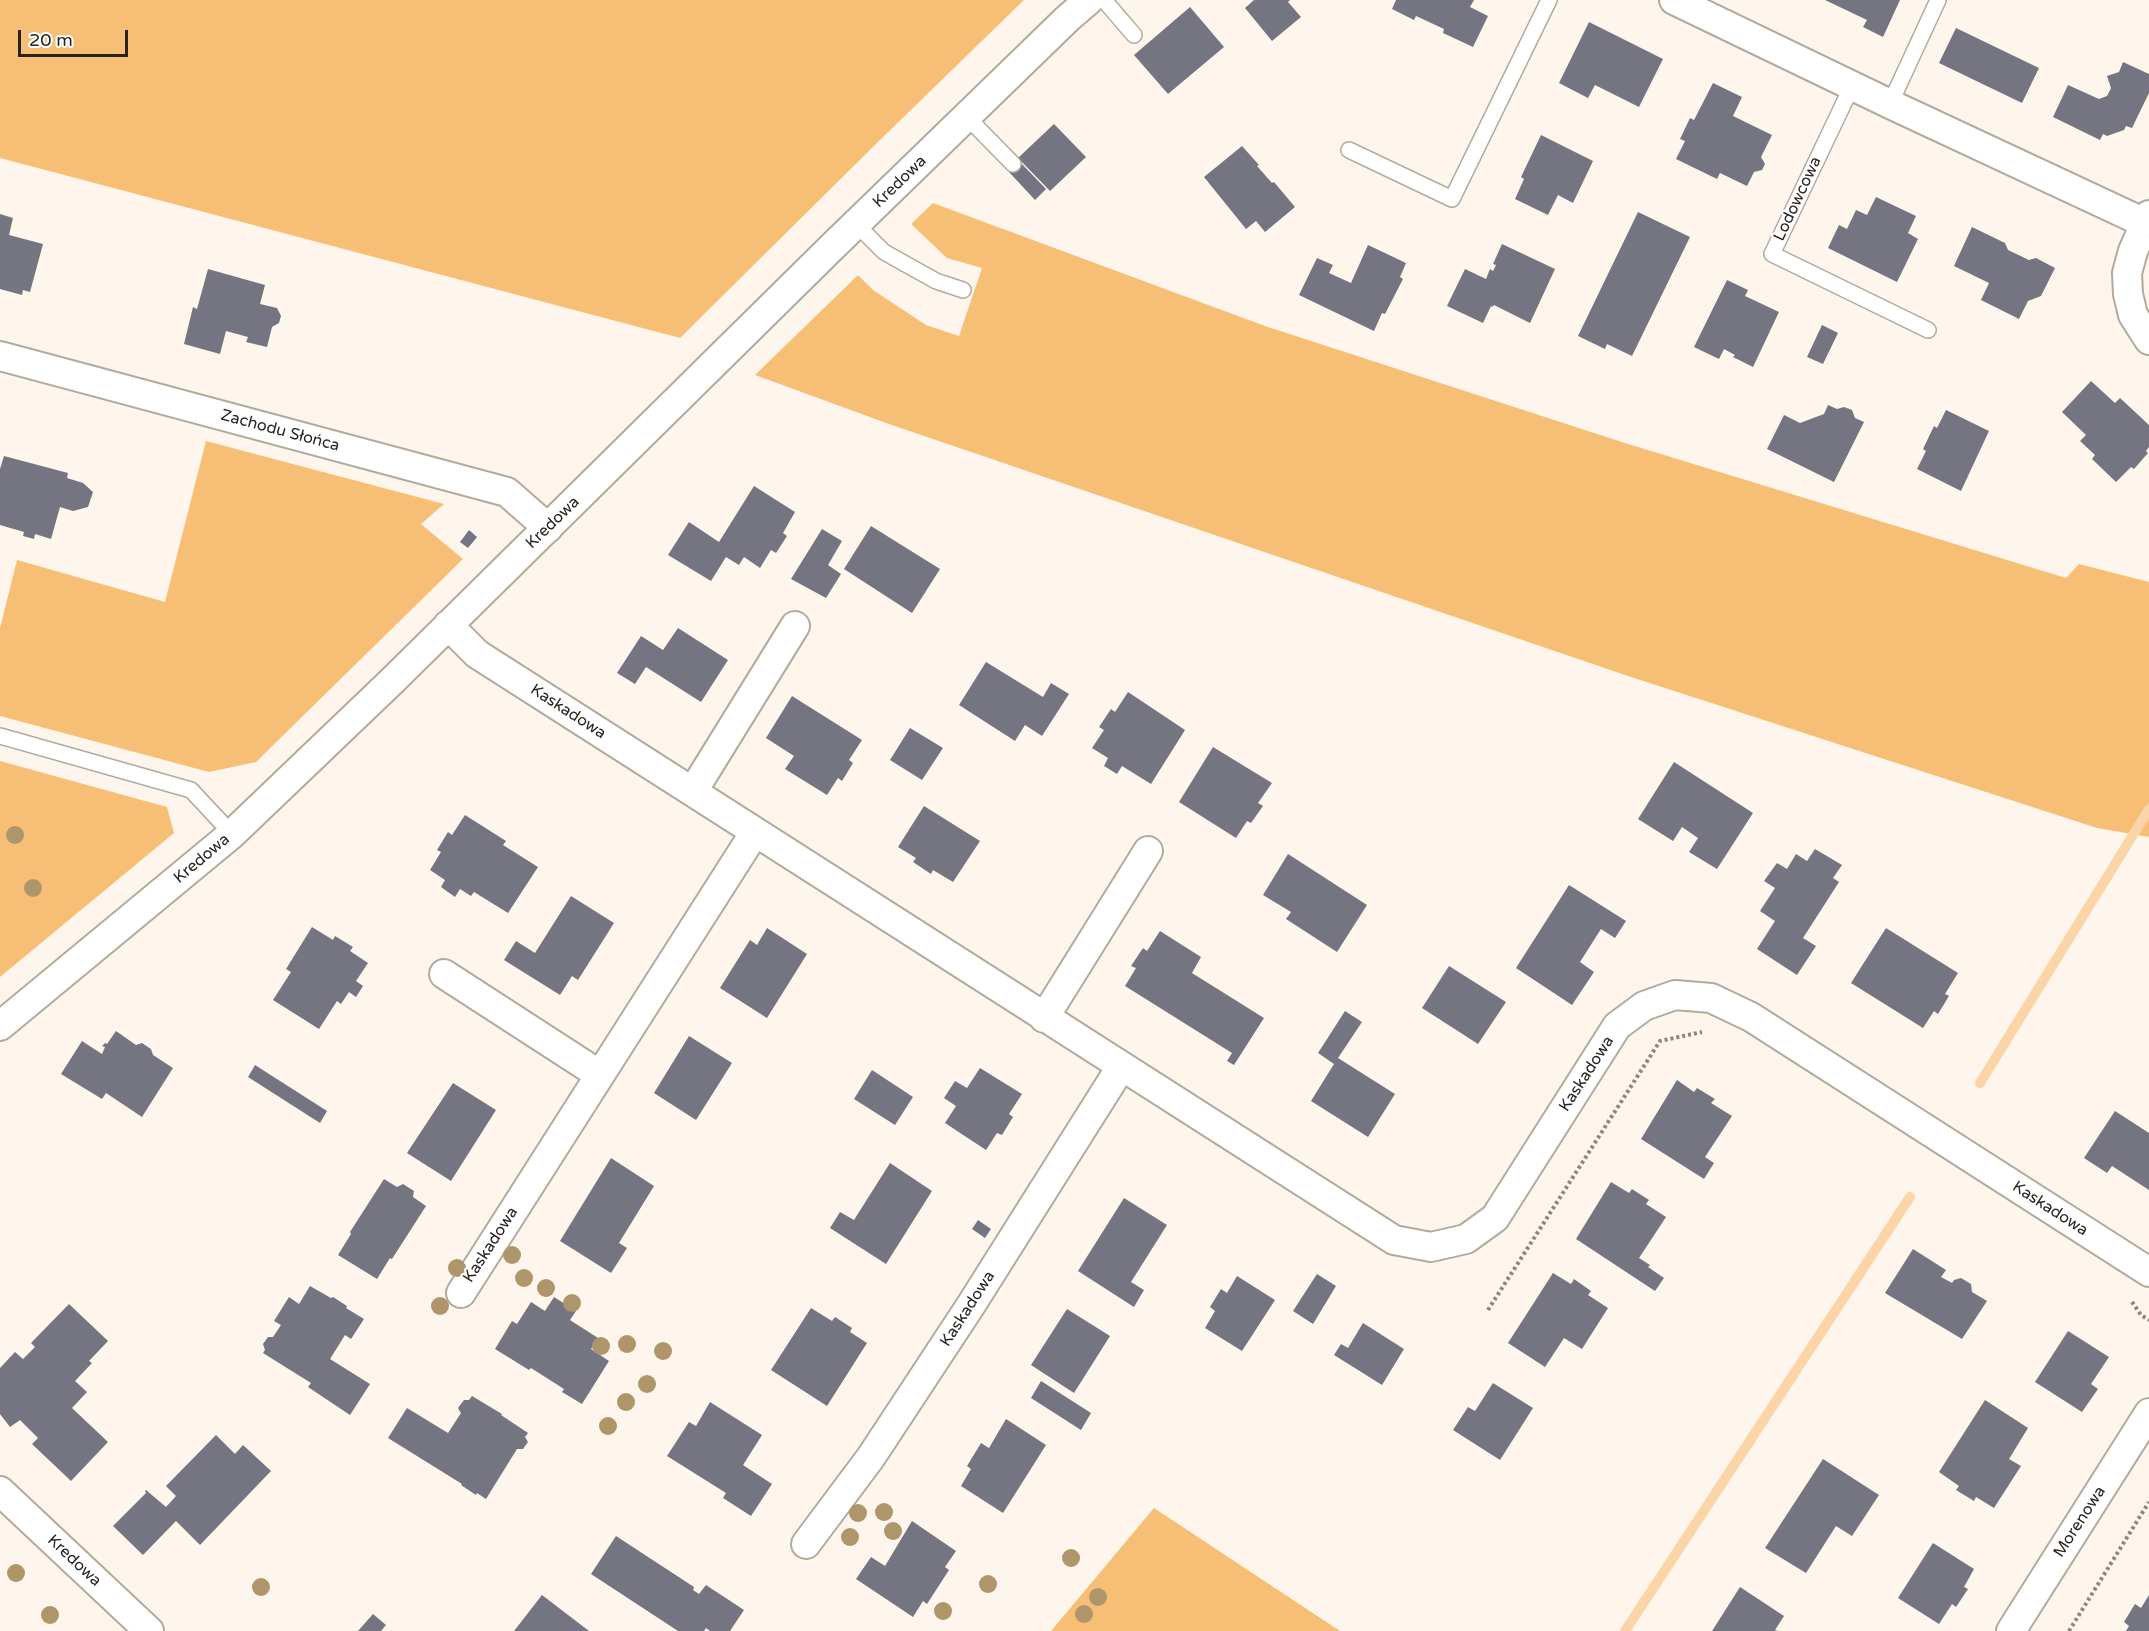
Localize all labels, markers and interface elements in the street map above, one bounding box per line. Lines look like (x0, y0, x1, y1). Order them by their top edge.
scale bar (21, 18, 130, 56)
text: 20 m (29, 29, 73, 51)
street label: Kredowa (869, 152, 931, 212)
street label: Lodowcowa (1770, 154, 1826, 244)
street label: Zachodu Słońca (219, 406, 341, 456)
street label: Kredowa (522, 493, 584, 553)
street label: Kaskadowa (527, 680, 609, 744)
street label: Kredowa (170, 830, 234, 888)
street label: Kaskadowa (1555, 1033, 1619, 1115)
street label: Kaskadowa (2009, 1177, 2091, 1241)
street label: Kaskadowa (459, 1204, 523, 1286)
street label: Kaskadowa (936, 1268, 1000, 1350)
street label: Morenowa (2050, 1483, 2110, 1561)
street label: Kredowa (43, 1531, 105, 1591)

